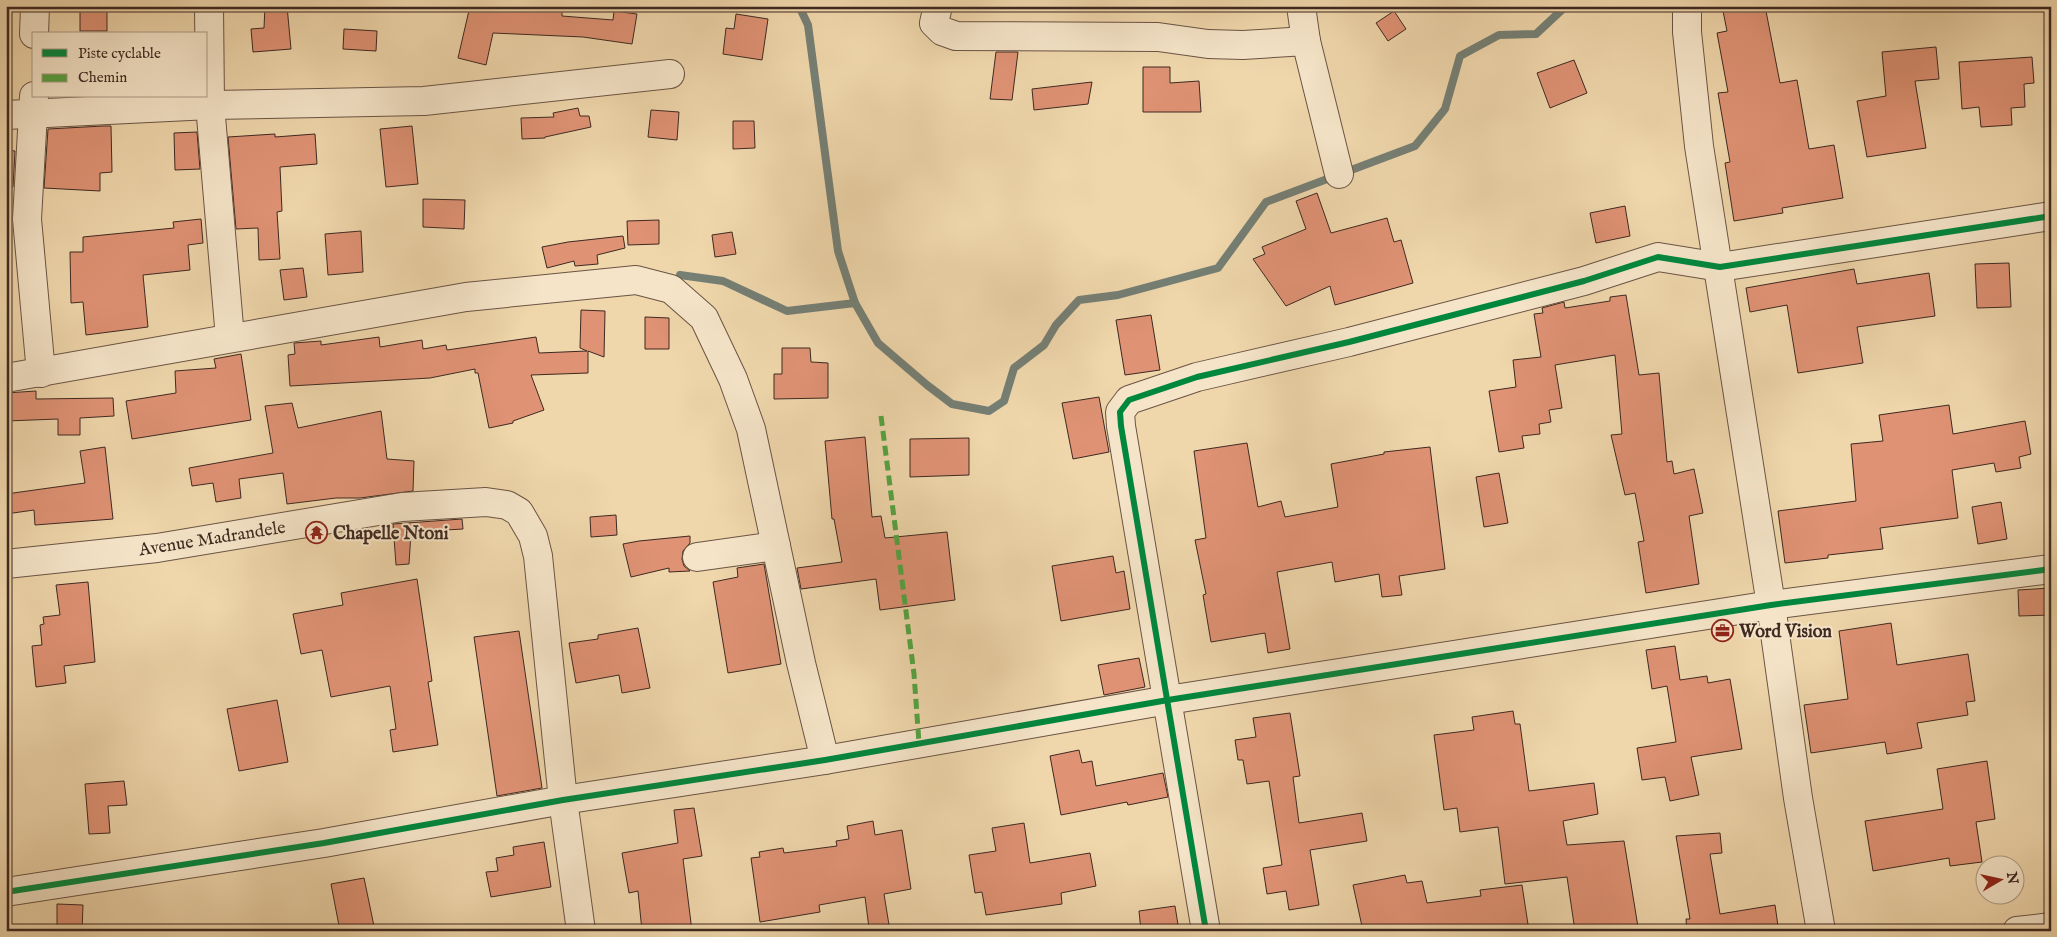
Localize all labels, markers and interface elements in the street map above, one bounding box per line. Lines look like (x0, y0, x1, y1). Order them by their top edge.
legend (32, 32, 208, 98)
text: Piste cyclable (78, 44, 161, 63)
text: Chemin (78, 68, 127, 87)
street label: Avenue Madrandele (136, 517, 287, 563)
temple icon: Chapelle Ntoni (305, 521, 329, 545)
place label: Chapelle Ntoni (333, 523, 449, 546)
office icon: Word Vision (1711, 619, 1735, 643)
place label: Word Vision (1738, 621, 1832, 644)
north arrow (1974, 854, 2024, 904)
text: N (2002, 870, 2022, 886)

